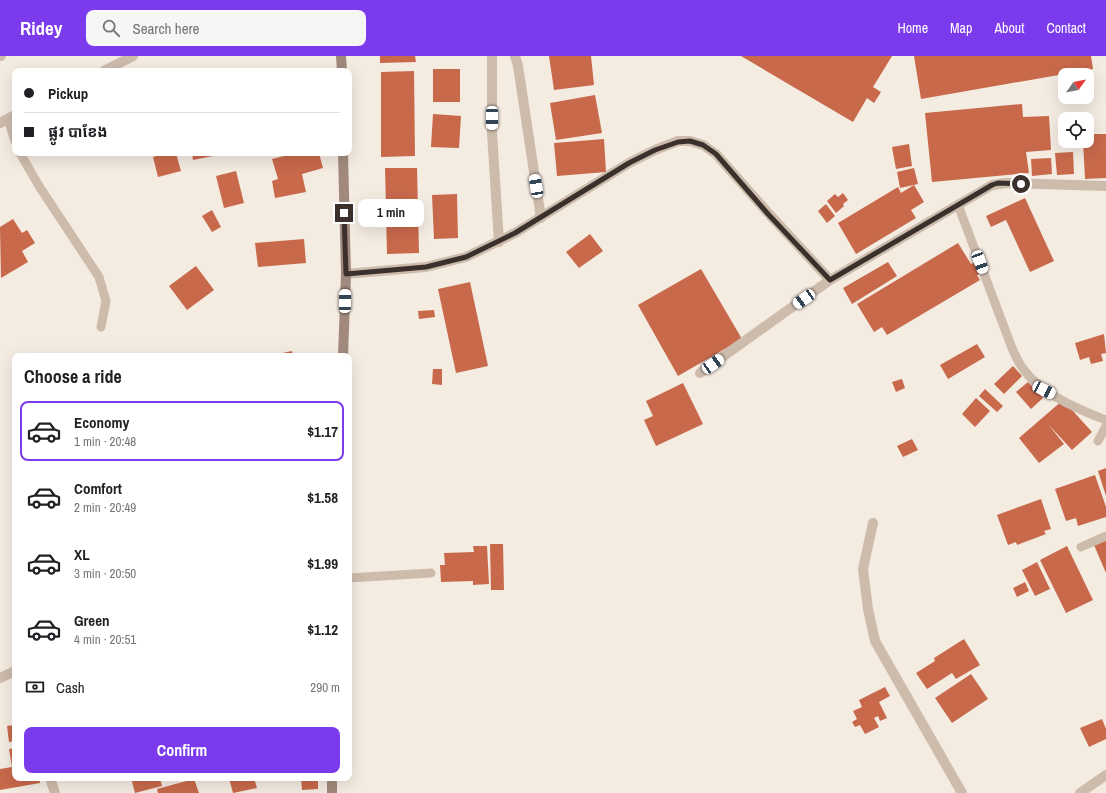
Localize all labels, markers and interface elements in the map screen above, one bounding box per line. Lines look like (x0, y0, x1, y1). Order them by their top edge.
search box (86, 10, 366, 46)
text: Ridey (20, 15, 62, 41)
icon: search (100, 17, 122, 39)
text: Search here (132, 18, 199, 39)
text: Home (897, 19, 928, 37)
text: Map (950, 19, 972, 37)
text: About (994, 19, 1024, 37)
text: Contact (1046, 19, 1086, 37)
north arrow (1058, 68, 1094, 104)
map controls (1058, 68, 1094, 148)
text: Pickup (48, 83, 88, 104)
car (486, 106, 498, 130)
button: locate (1058, 112, 1094, 148)
text: ផ្លូវ បាខែង (48, 121, 108, 142)
car (528, 173, 544, 199)
route start (1012, 175, 1030, 193)
callout: 1 min (358, 199, 424, 227)
route end (335, 204, 353, 222)
text: 1 min (377, 204, 405, 221)
car (970, 249, 990, 275)
car (791, 287, 817, 311)
car (339, 289, 351, 313)
car (700, 352, 726, 376)
text: Choose a ride (24, 364, 122, 389)
car (1031, 379, 1057, 401)
text: Economy (74, 412, 129, 433)
icon: car (26, 413, 62, 449)
text: $1.17 (307, 421, 338, 442)
text: 1 min · 20:48 (74, 433, 136, 450)
text: Comfort (74, 478, 122, 499)
icon: car (26, 479, 62, 515)
text: $1.58 (307, 487, 338, 508)
text: 2 min · 20:49 (74, 499, 136, 516)
text: XL (74, 544, 90, 565)
icon: car (26, 545, 62, 581)
text: $1.99 (307, 553, 338, 574)
text: 3 min · 20:50 (74, 565, 136, 582)
text: Green (74, 610, 110, 631)
icon: car (26, 611, 62, 647)
text: $1.12 (307, 619, 338, 640)
text: 4 min · 20:51 (74, 631, 136, 648)
icon: cash (24, 676, 46, 698)
text: Cash (56, 677, 85, 698)
text: 290 m (310, 679, 340, 696)
button: Confirm (24, 727, 340, 773)

